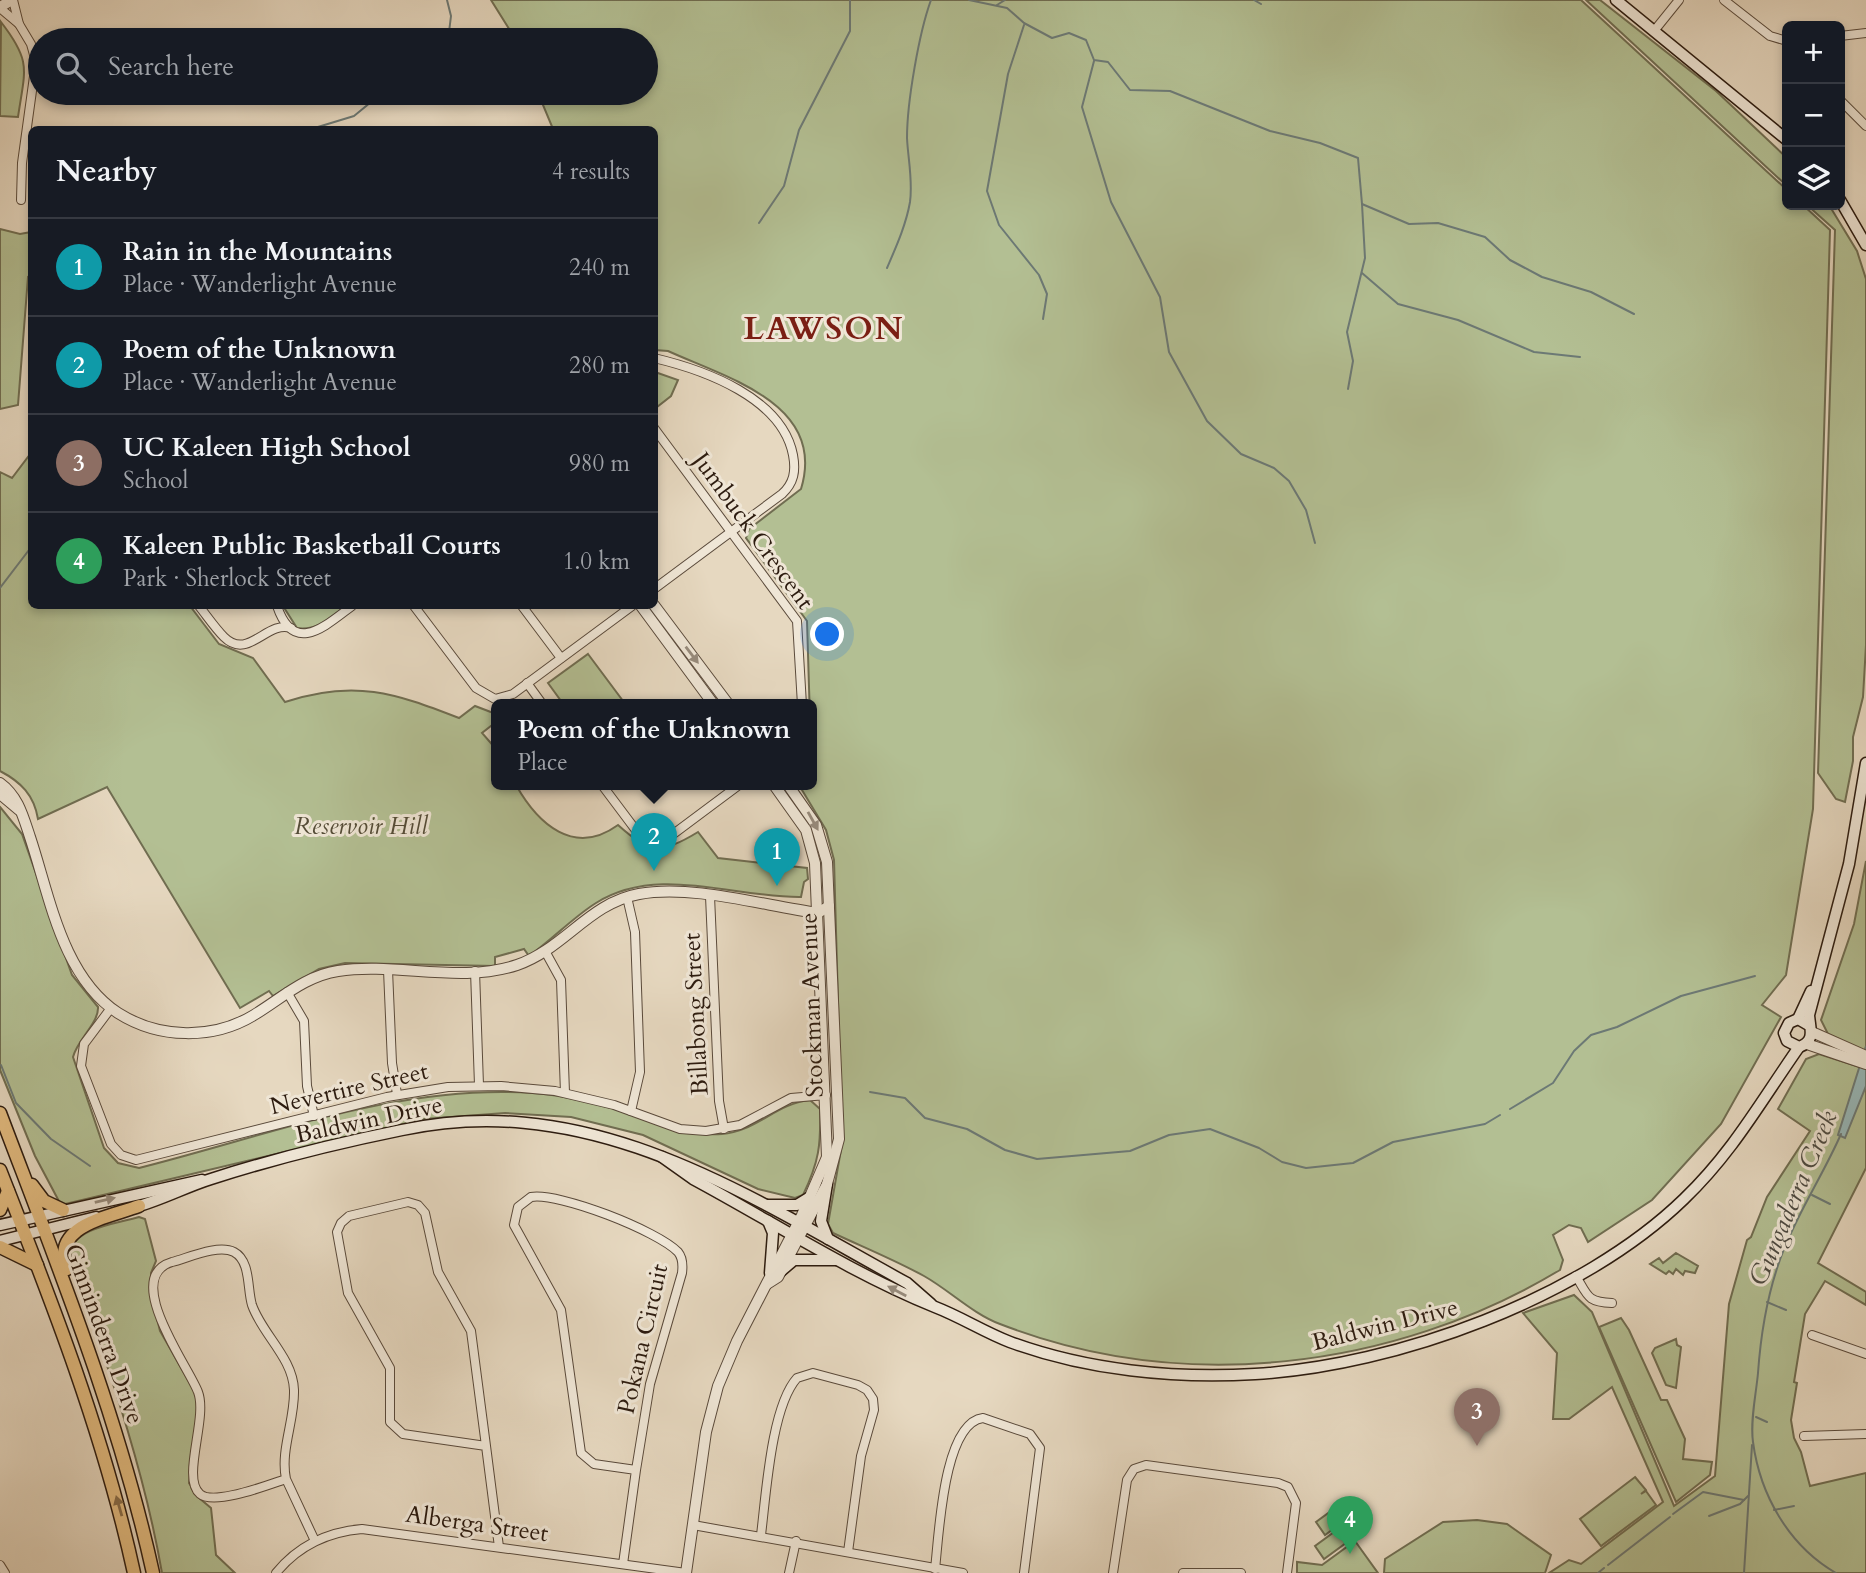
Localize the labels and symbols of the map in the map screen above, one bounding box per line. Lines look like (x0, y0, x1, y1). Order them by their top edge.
district label: LAWSON (744, 307, 904, 351)
street label: Jumbuck Crescent (683, 443, 822, 617)
your location (810, 617, 844, 651)
one-way arrow (684, 646, 698, 664)
park label: Reservoir Hill (294, 810, 429, 843)
one-way arrow (807, 811, 819, 831)
pin: 2 (631, 813, 677, 871)
pin: 1 (754, 828, 800, 886)
street label: Stockman Avenue (792, 912, 832, 1098)
street label: Billabong Street (675, 931, 717, 1096)
street label: Nevertire Street (267, 1055, 432, 1123)
street label: Baldwin Drive (292, 1088, 446, 1152)
water label: Gungaderra Creek (1740, 1105, 1846, 1291)
one-way arrow (94, 1194, 116, 1205)
street label: Ginninderra Drive (56, 1239, 152, 1429)
street label: Pokana Circuit (610, 1260, 676, 1417)
one-way arrow (887, 1285, 907, 1297)
street label: Baldwin Drive (1308, 1291, 1462, 1359)
pin: 3 (1454, 1388, 1500, 1446)
one-way arrow (113, 1496, 123, 1517)
pin: 4 (1327, 1496, 1373, 1554)
street label: Alberga Street (404, 1498, 551, 1550)

